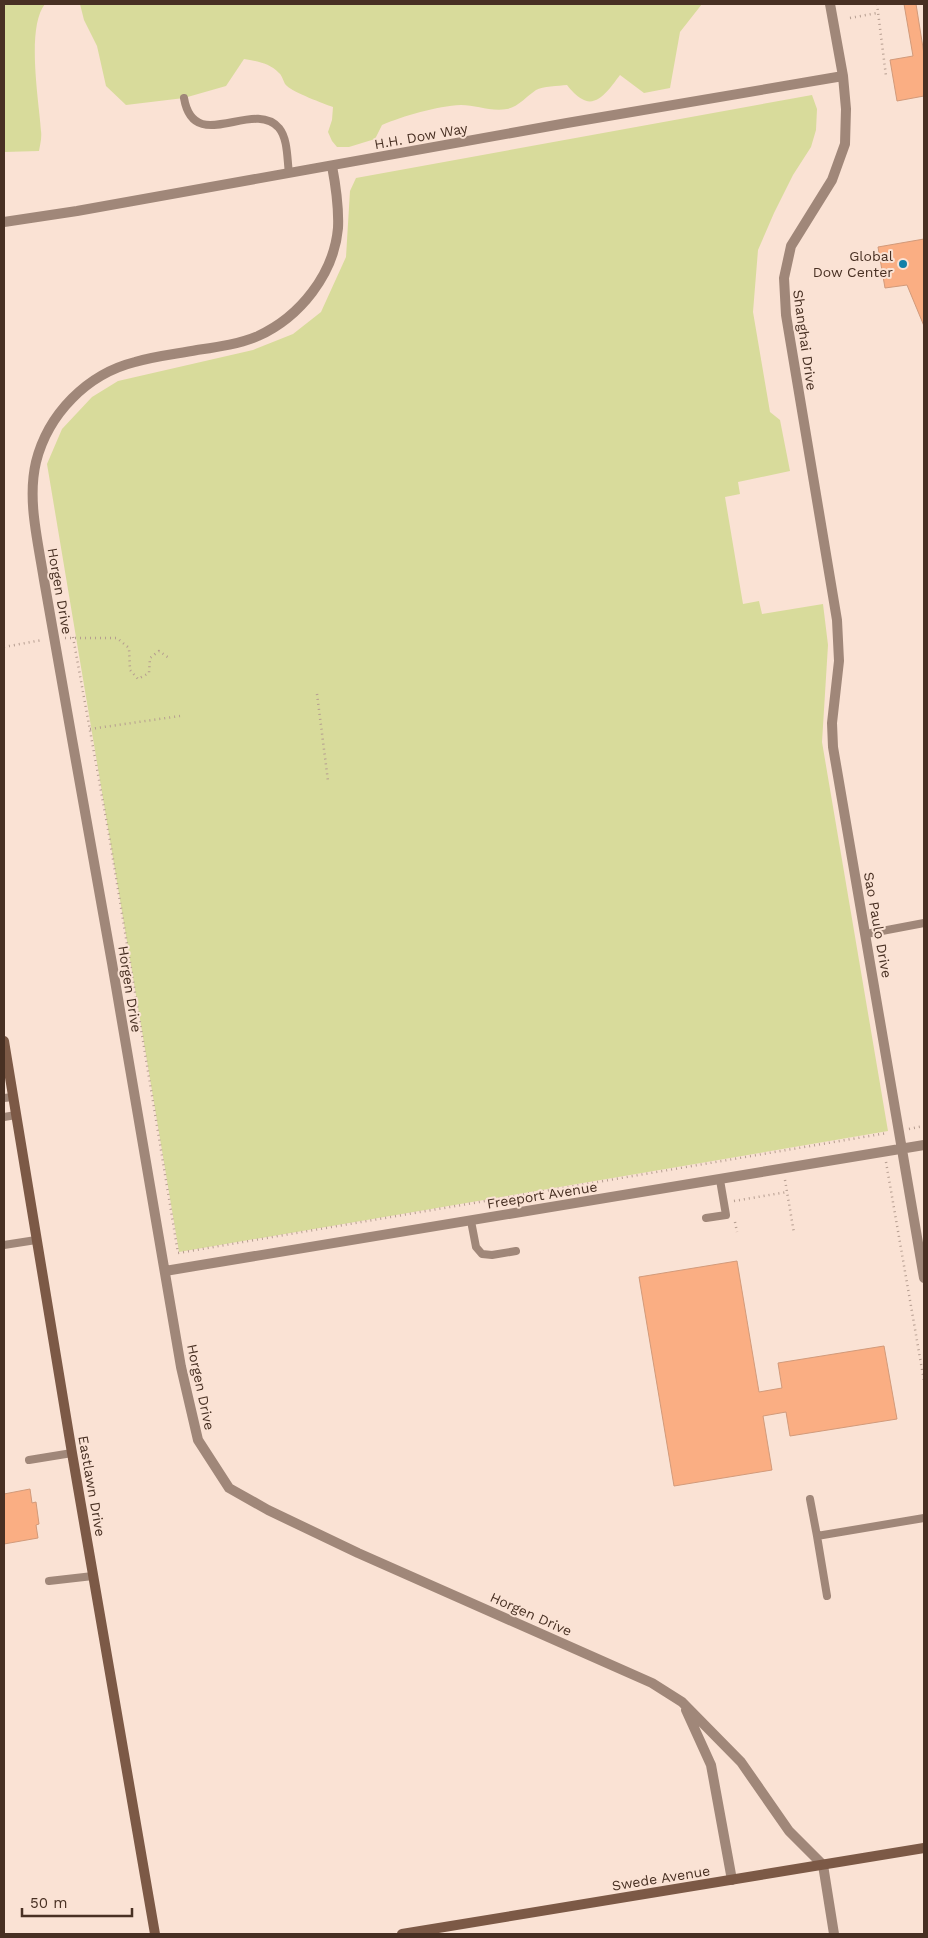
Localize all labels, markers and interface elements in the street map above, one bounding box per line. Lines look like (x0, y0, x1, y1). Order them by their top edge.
street label: H.H. Dow Way (373, 120, 470, 152)
place label: Global Dow Center (813, 248, 894, 280)
marker: Global Dow Center (897, 258, 909, 270)
street label: Shanghai Drive (790, 289, 820, 391)
street label: Horgen Drive (45, 546, 75, 636)
street label: Sao Paulo Drive (861, 871, 895, 979)
street label: Horgen Drive (115, 944, 145, 1034)
street label: Freeport Avenue (486, 1178, 598, 1212)
street label: Horgen Drive (184, 1342, 218, 1432)
street label: Eastlawn Drive (75, 1434, 109, 1538)
street label: Horgen Drive (488, 1589, 574, 1639)
street label: Swede Avenue (611, 1862, 711, 1894)
scale bar (22, 1886, 132, 1918)
text: 50 m (30, 1894, 67, 1912)

